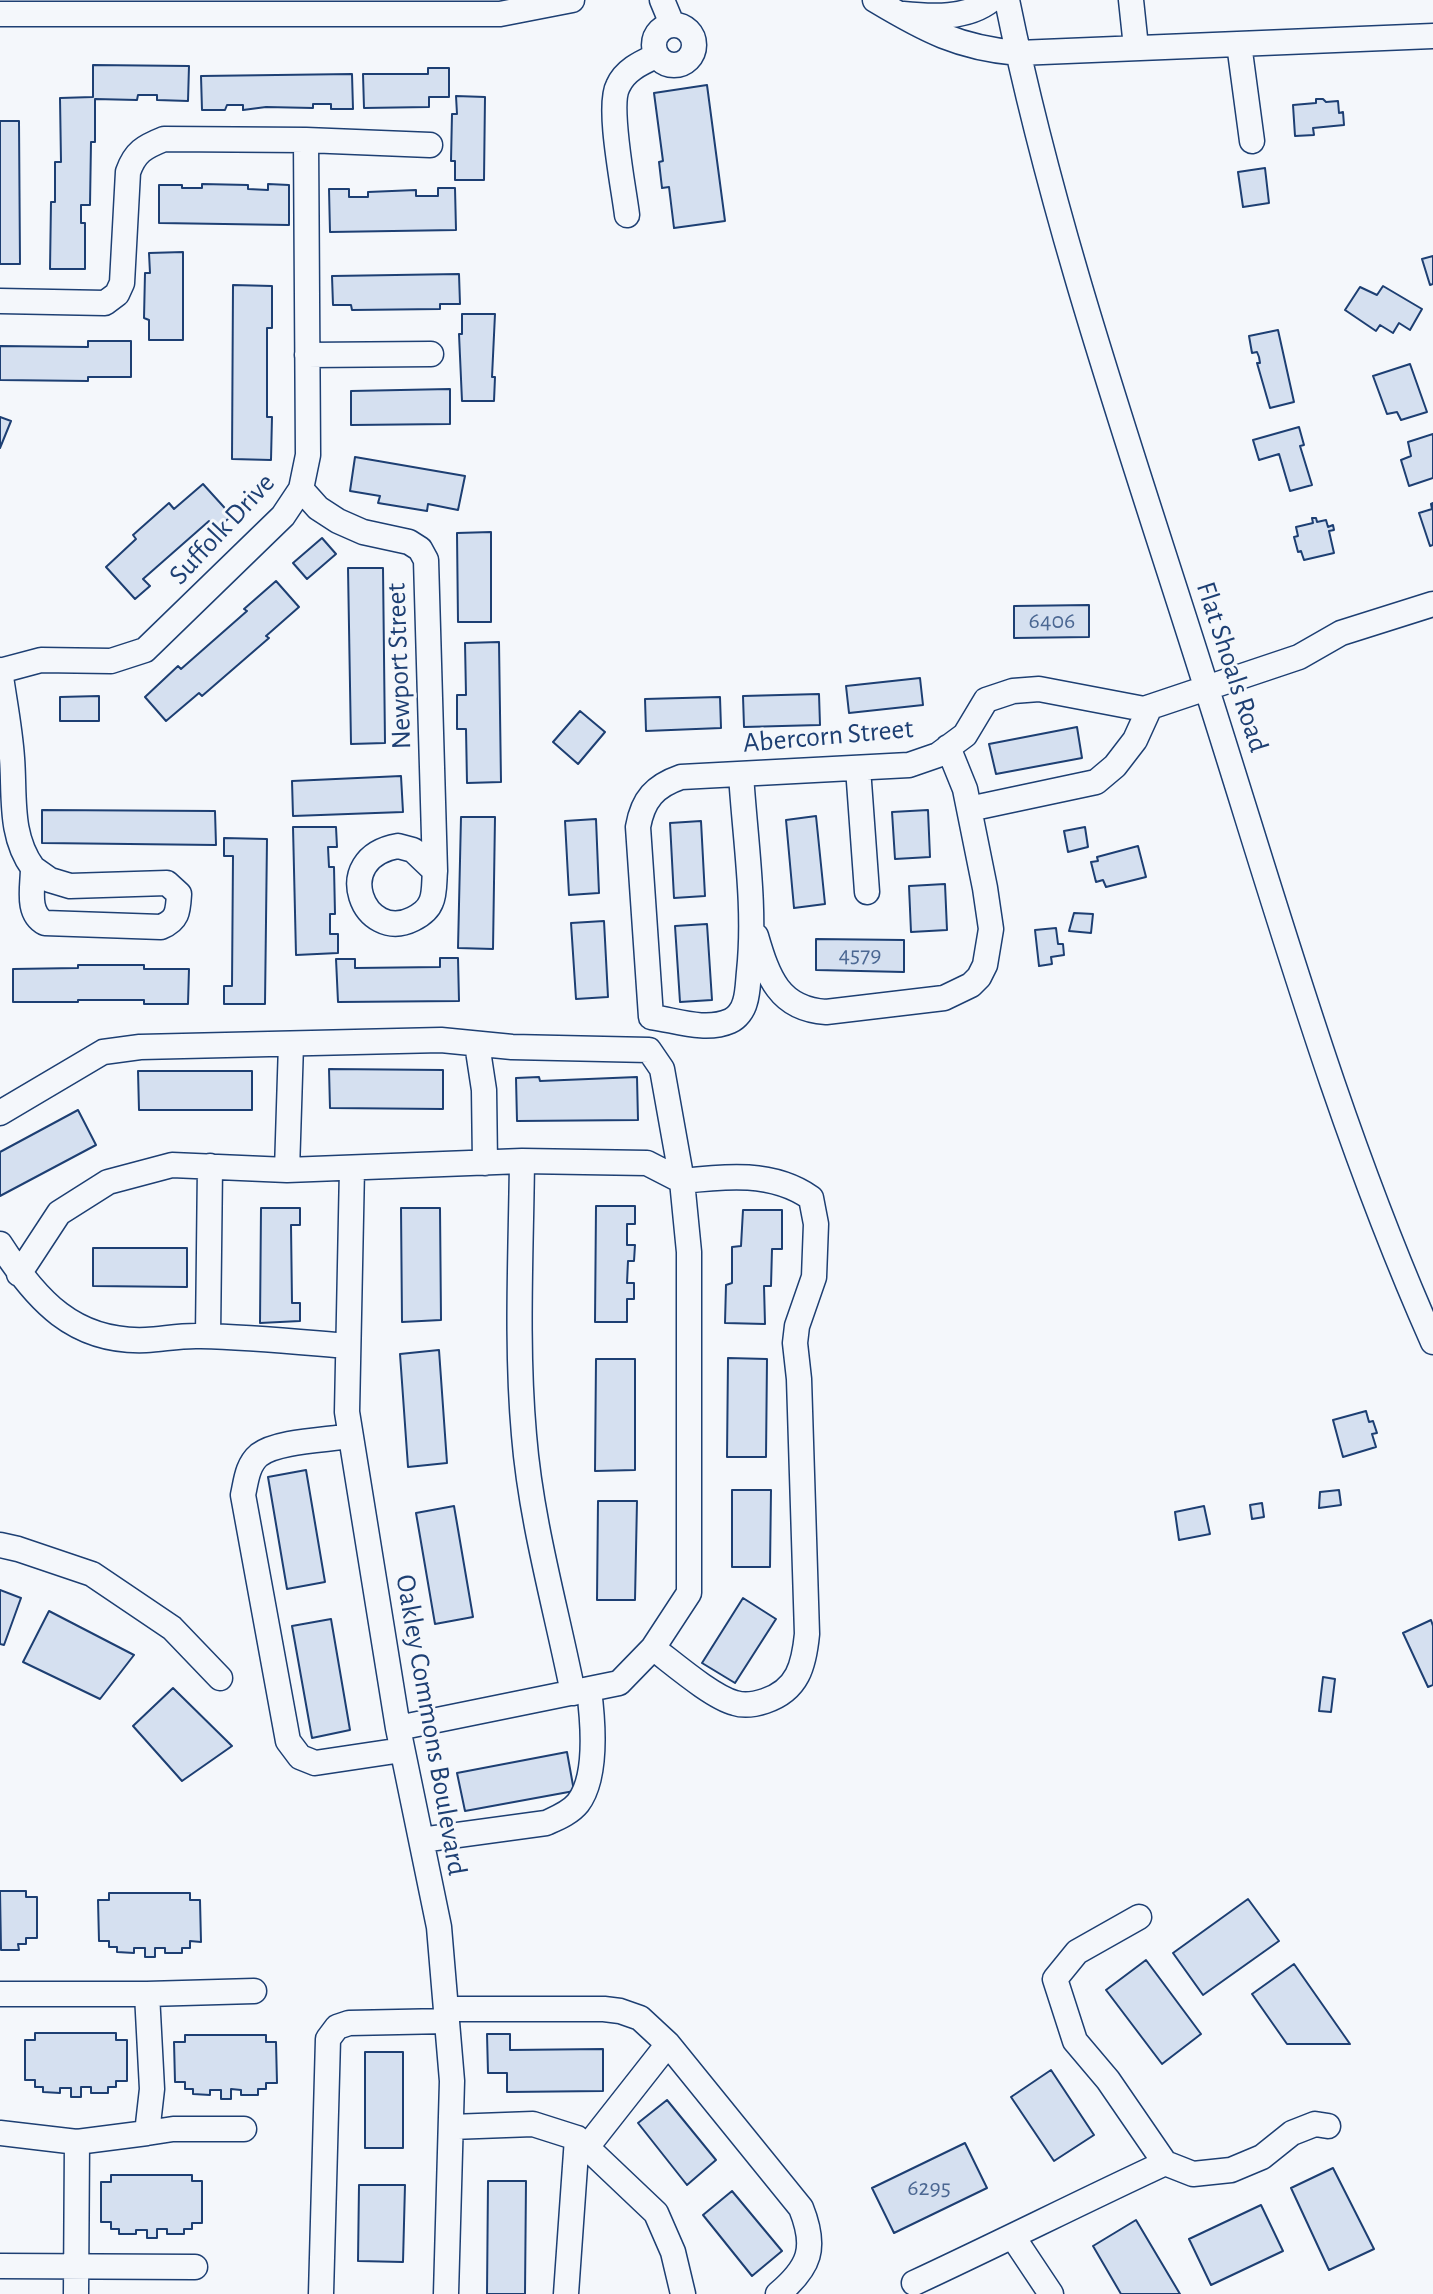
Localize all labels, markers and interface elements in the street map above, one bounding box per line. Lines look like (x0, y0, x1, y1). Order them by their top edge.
street label: Suffolk Drive (162, 466, 282, 592)
street label: Flat Shoals Road (1189, 577, 1275, 757)
street label: Newport Street (379, 582, 419, 750)
house number: 6406 (1029, 607, 1075, 635)
street label: Abercorn Street (741, 712, 915, 760)
house number: 4579 (839, 941, 881, 969)
street label: Oakley Commons Boulevard (388, 1572, 474, 1878)
house number: 6295 (907, 2174, 951, 2202)

